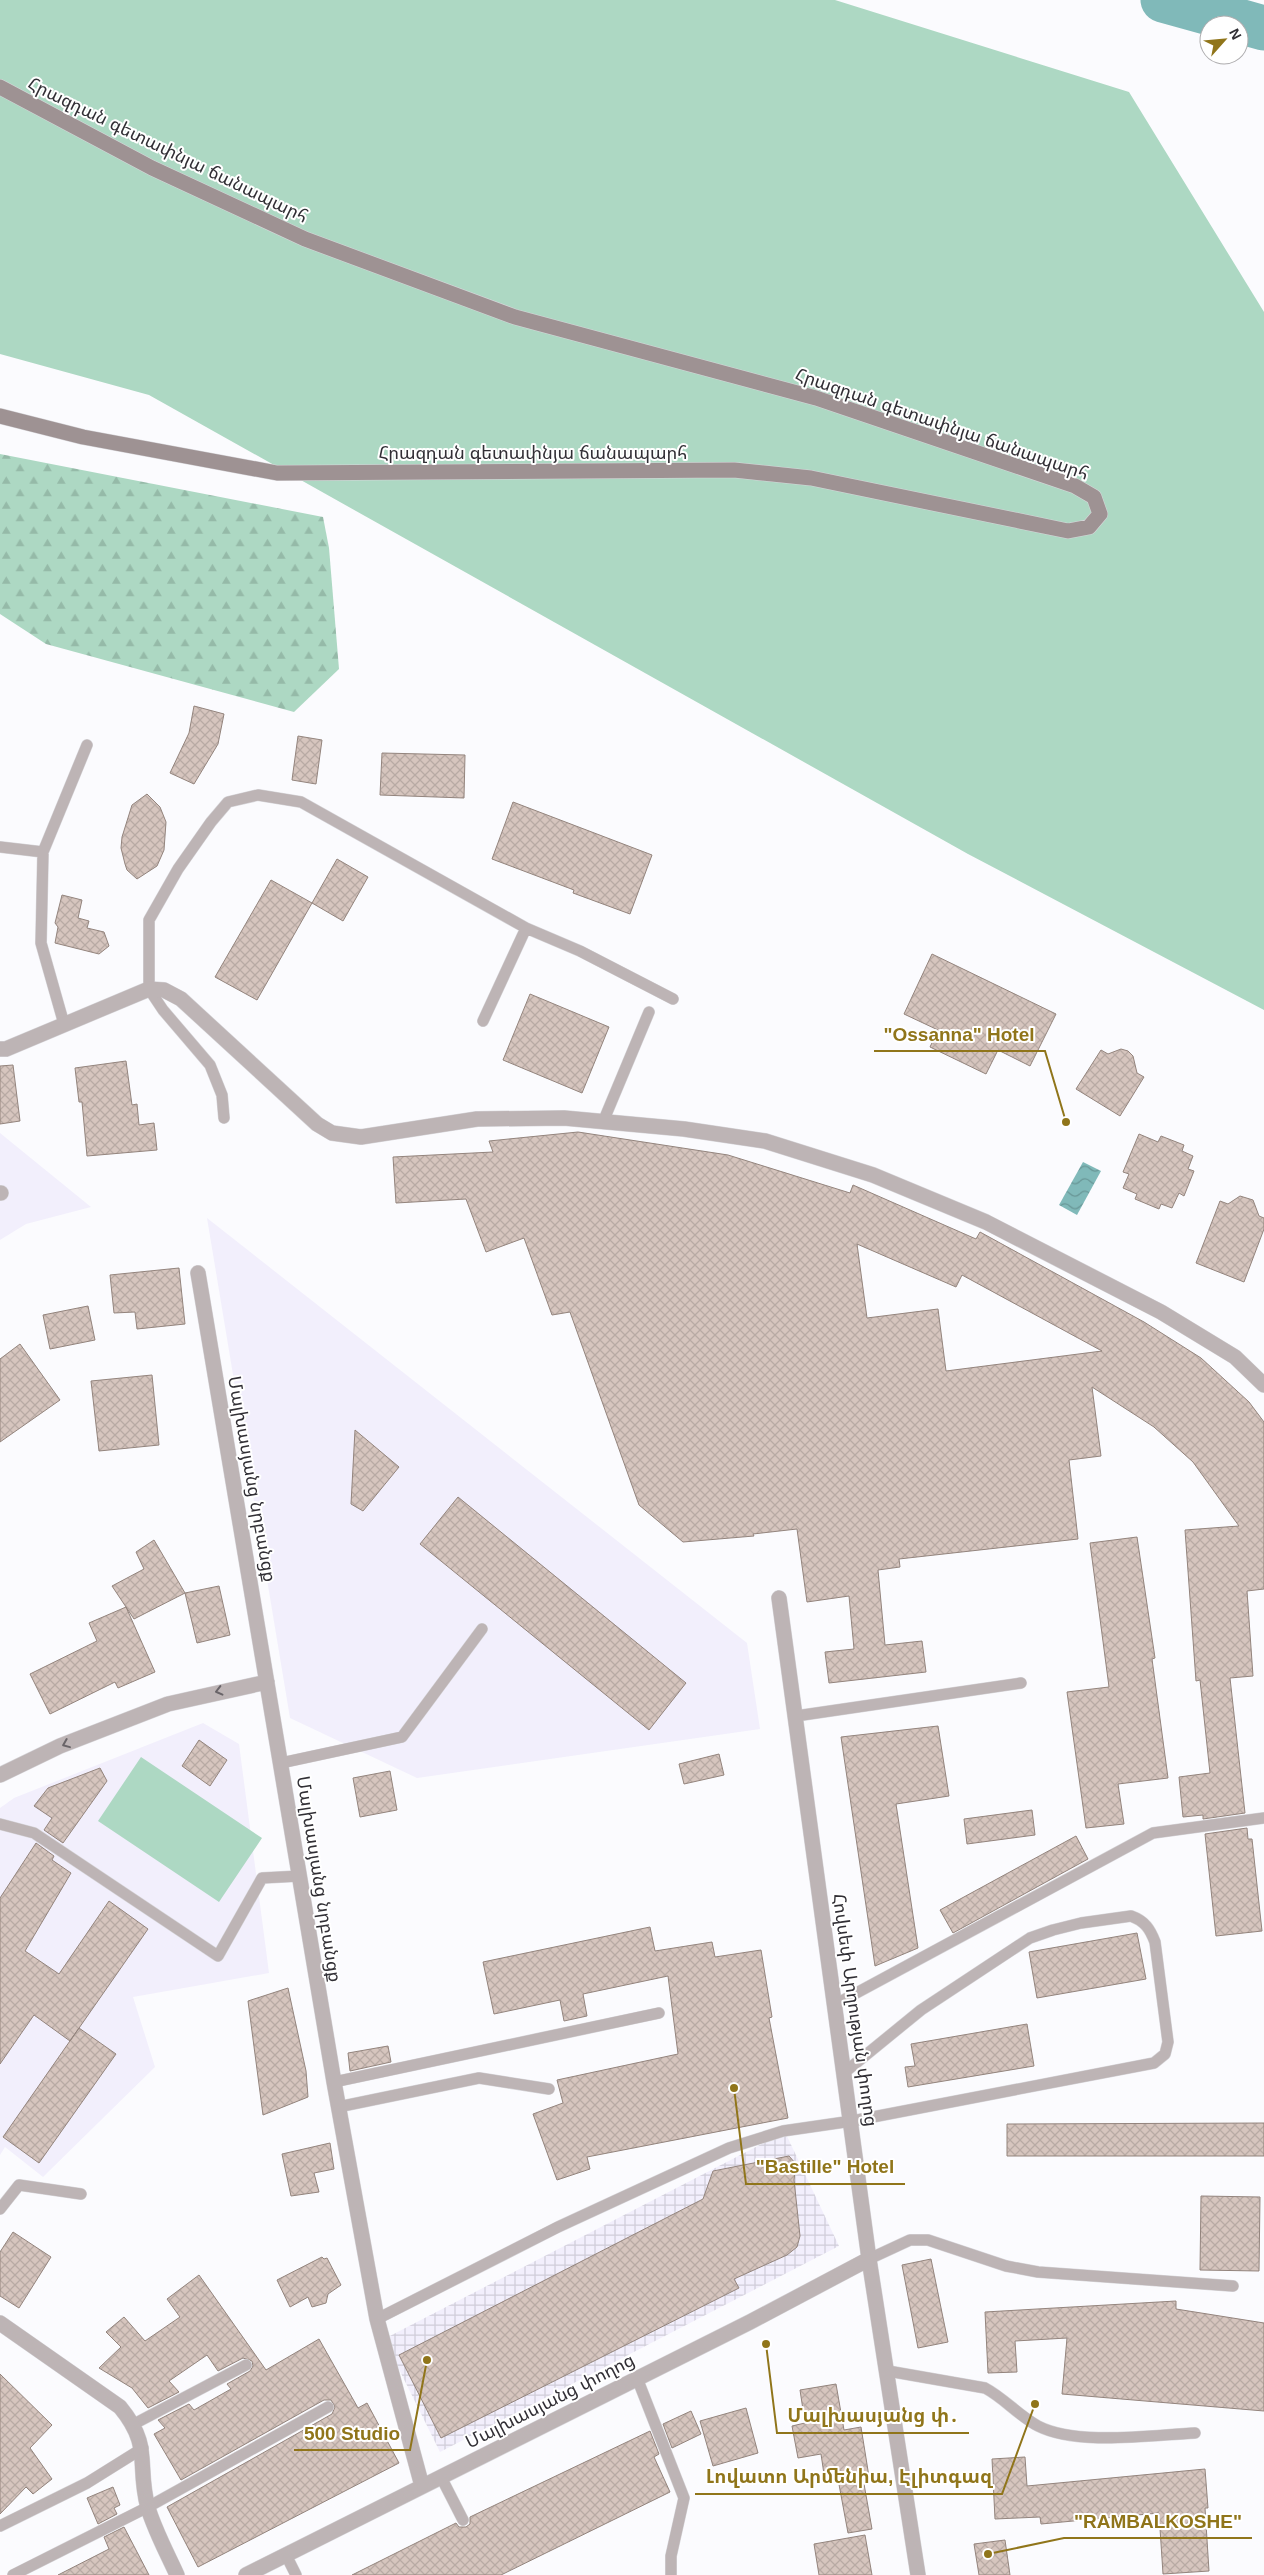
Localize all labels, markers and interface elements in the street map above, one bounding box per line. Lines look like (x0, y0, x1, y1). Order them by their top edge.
north arrow (1199, 15, 1249, 65)
text: N (1226, 26, 1245, 42)
street label: Հրազդան գետափնյա ճանապարհ (25, 73, 311, 227)
street label: Հրազդան գետափնյա ճանապարհ (793, 364, 1091, 484)
street label: Հրազդան գետափնյա ճանապարհ (379, 443, 687, 463)
callout: "Ossanna" Hotel (874, 1017, 1045, 1051)
text: "Ossanna" Hotel (883, 1024, 1035, 1045)
street label: Մալխասյանց նրբանցք (224, 1375, 280, 1583)
one-way arrow (215, 1685, 224, 1696)
one-way arrow (62, 1737, 71, 1748)
street label: Մալխասյանց նրբանցք (293, 1774, 345, 1984)
street label: Հովսեփ Արղության փողոց (829, 1892, 881, 2128)
callout: "Bastille" Hotel (746, 2150, 905, 2184)
text: "Bastille" Hotel (756, 2156, 894, 2177)
street label: Մալխասյանց փողոց (462, 2350, 638, 2452)
callout: Մալխասյանց փ․ (777, 2399, 969, 2433)
text: Մալխասյանց փ․ (787, 2405, 959, 2427)
callout: 500 Studio (294, 2416, 410, 2450)
text: 500 Studio (304, 2423, 400, 2444)
callout: Լովատո Արմենիա, Էլիտգազ (695, 2460, 1002, 2494)
text: Լովատո Արմենիա, Էլիտգազ (706, 2466, 993, 2488)
callout: "RAMBALKOSHE" (1064, 2504, 1252, 2538)
text: "RAMBALKOSHE" (1074, 2511, 1242, 2532)

